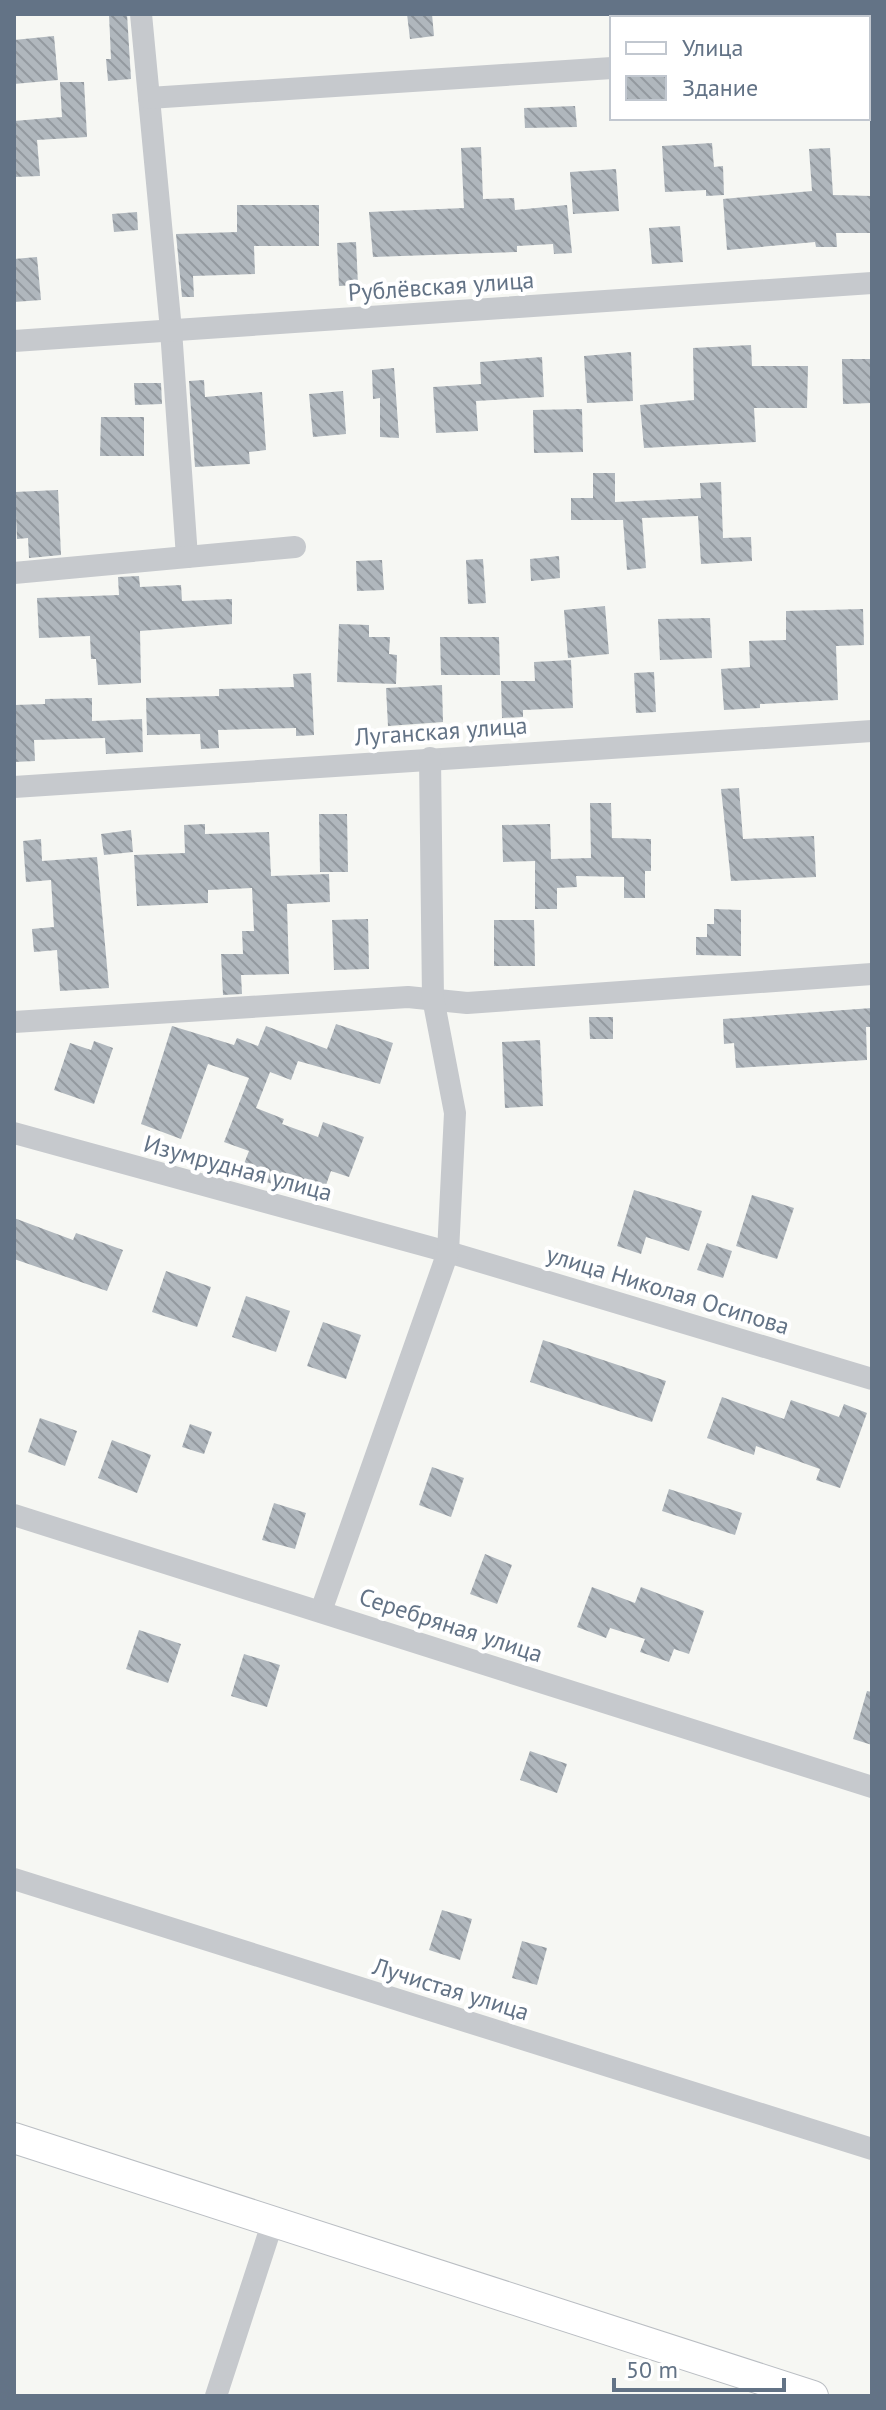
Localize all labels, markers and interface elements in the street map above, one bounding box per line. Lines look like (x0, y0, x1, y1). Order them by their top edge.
legend (610, 16, 870, 120)
text: Улица (682, 32, 743, 63)
text: Здание (682, 72, 758, 103)
street label: Рублёвская улица (347, 264, 535, 308)
street label: Луганская улица (353, 710, 528, 753)
street label: Изумрудная улица (140, 1128, 336, 1208)
street label: улица Николая Осипова (543, 1238, 793, 1342)
street label: Серебряная улица (355, 1581, 547, 1669)
street label: Лучистая улица (368, 1950, 533, 2027)
scale bar (614, 2342, 784, 2392)
text: 50 m (626, 2354, 678, 2385)

